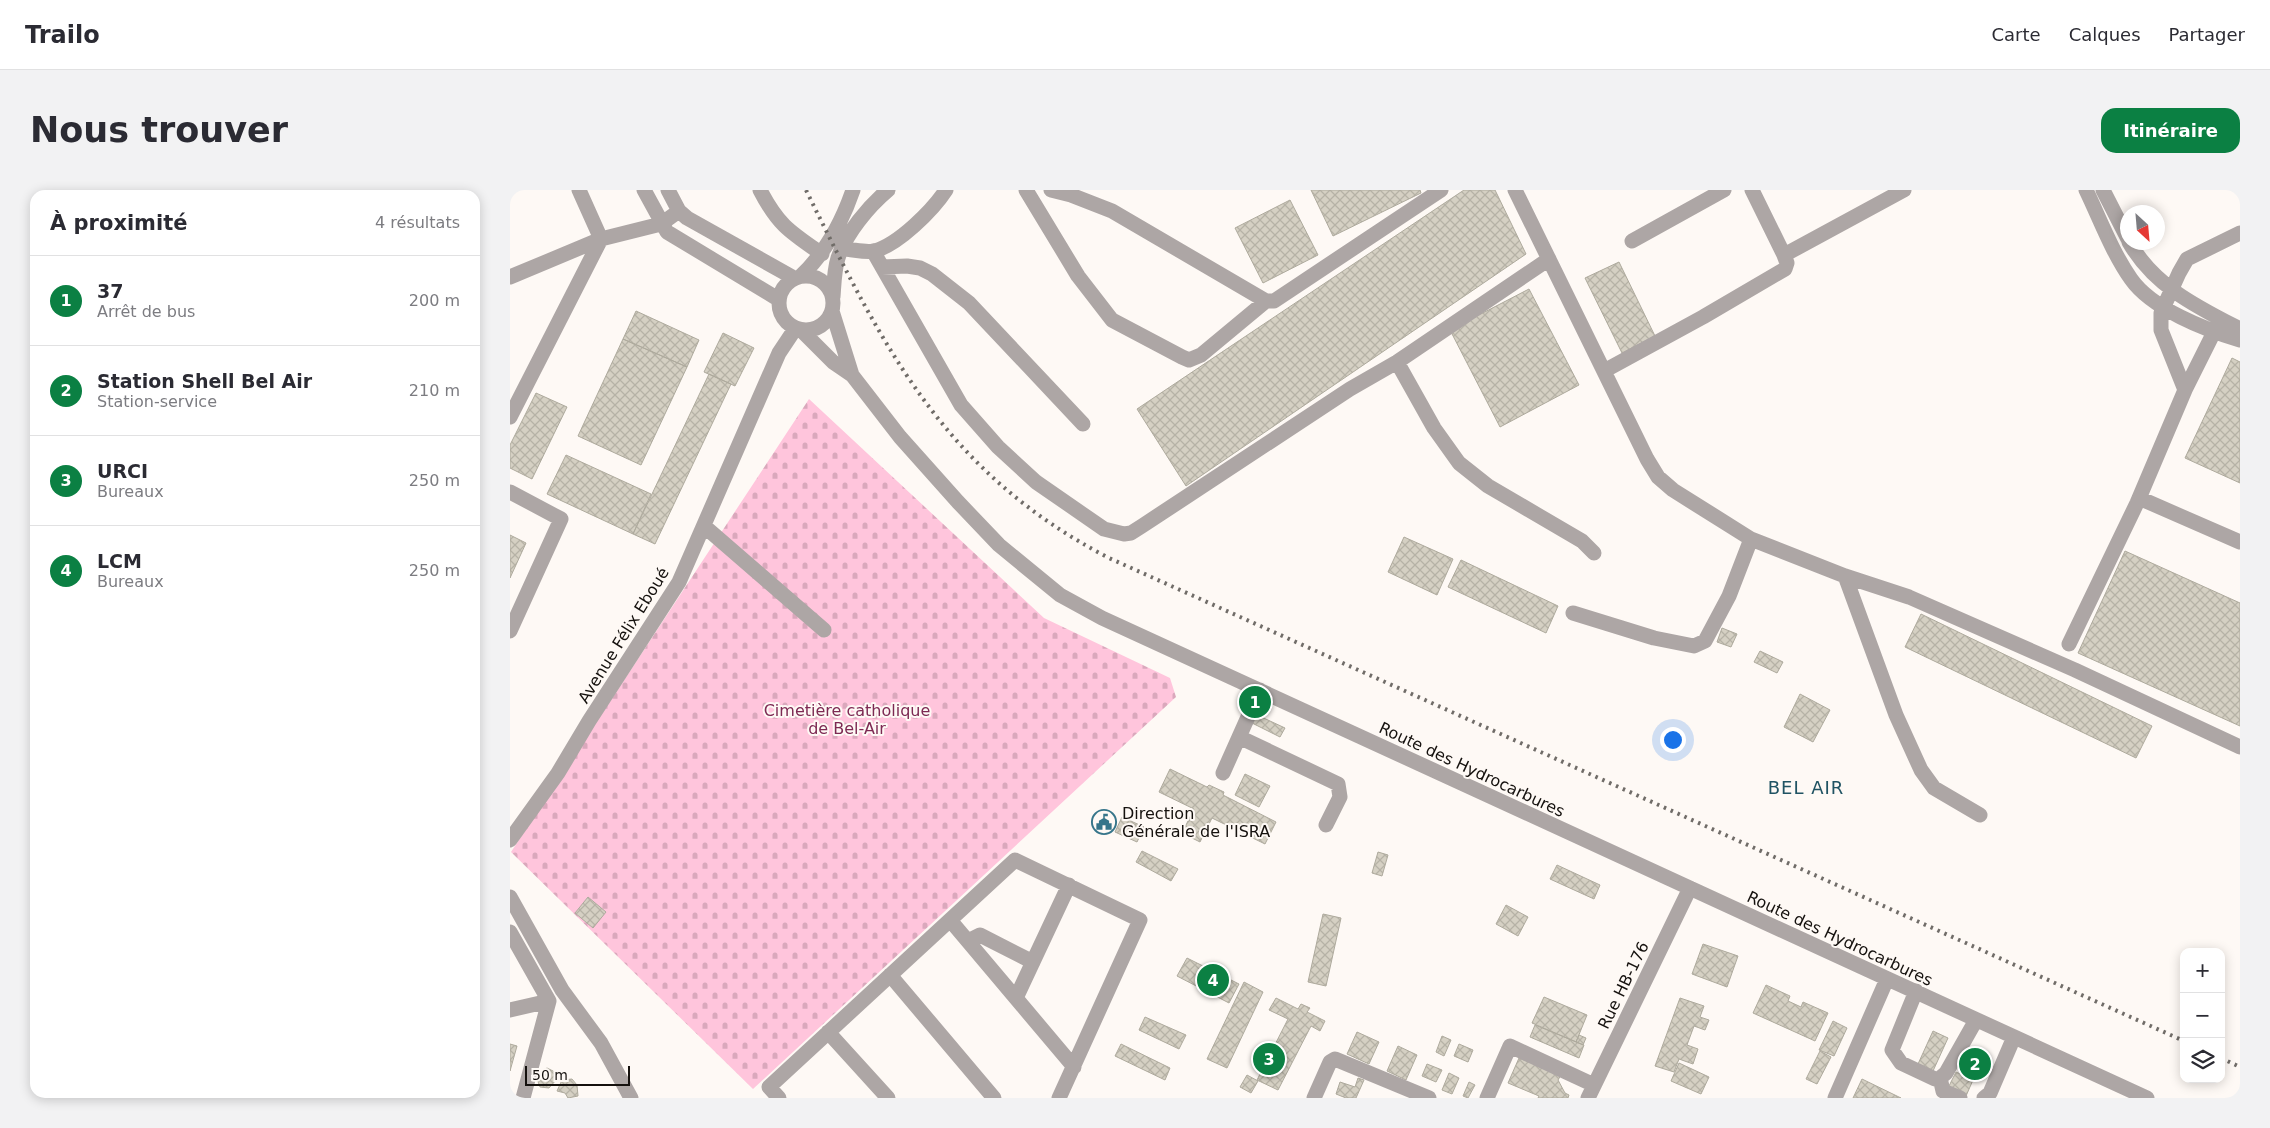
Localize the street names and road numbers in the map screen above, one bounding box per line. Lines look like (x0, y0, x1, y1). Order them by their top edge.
street label: Avenue Félix Eboué (574, 564, 673, 707)
street label: Route des Hydrocarbures (1376, 718, 1568, 821)
street label: Route des Hydrocarbures (1744, 887, 1936, 990)
street label: Rue HB-176 (1594, 938, 1653, 1032)

